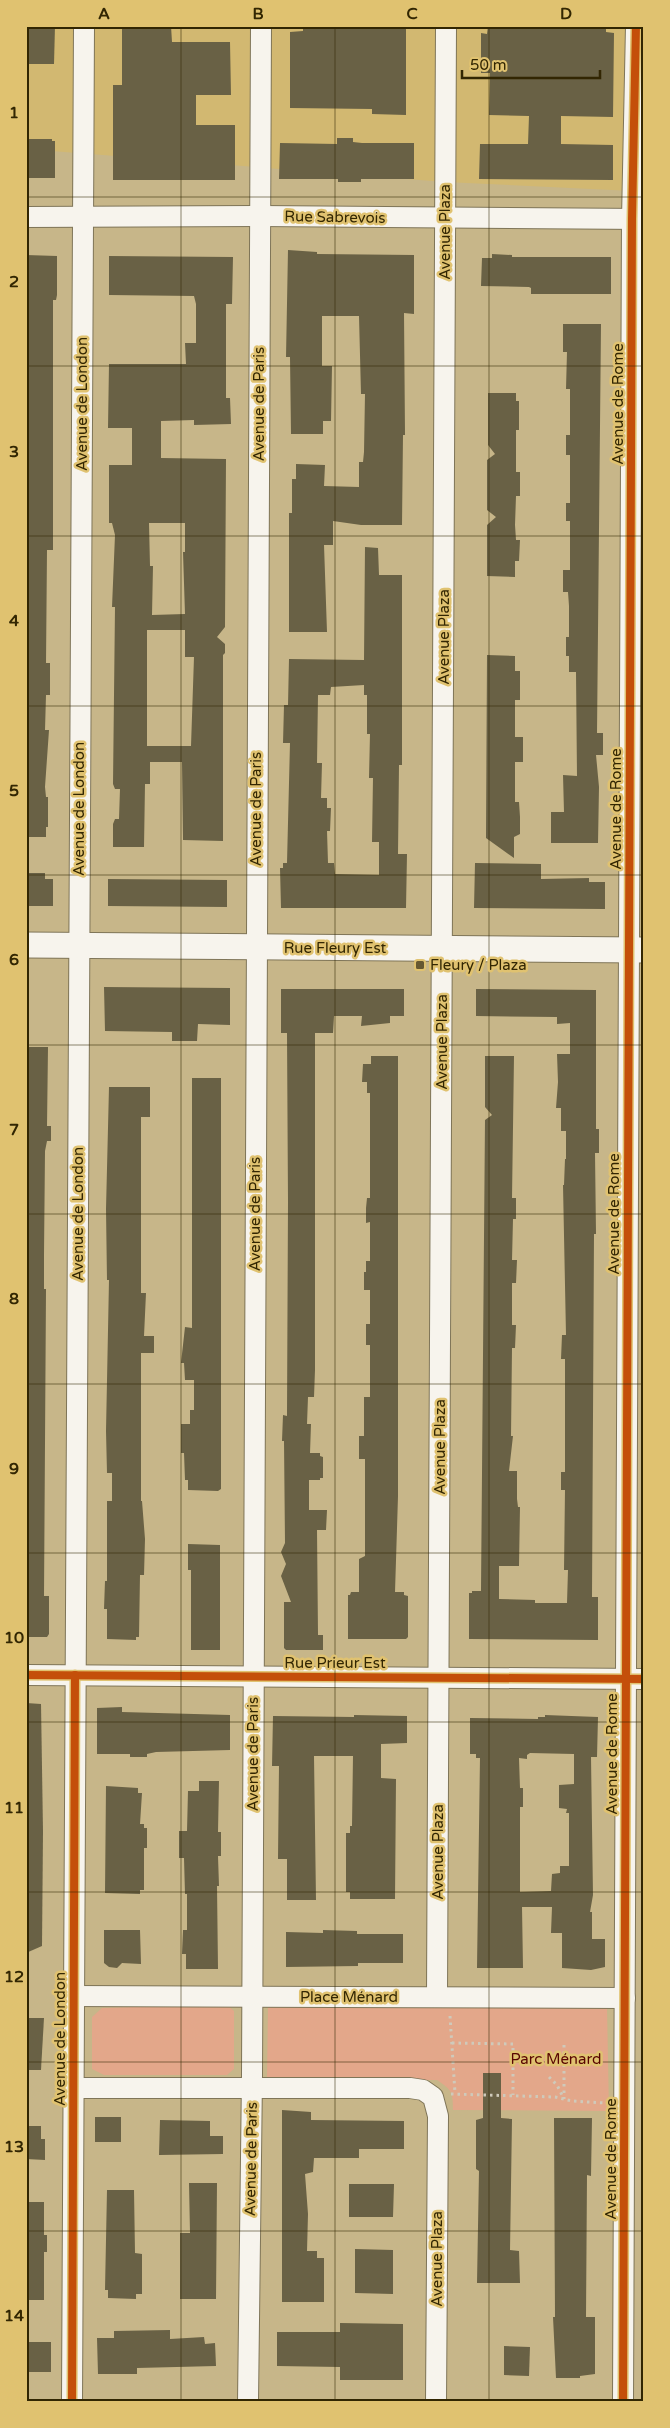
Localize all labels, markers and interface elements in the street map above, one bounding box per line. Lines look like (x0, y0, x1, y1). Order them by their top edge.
text: A (98, 4, 110, 24)
text: B (252, 4, 264, 24)
text: C (406, 4, 418, 24)
text: D (560, 4, 572, 24)
scale bar (462, 48, 600, 80)
text: 50 m (470, 56, 507, 74)
text: 1 (9, 103, 19, 123)
street label: Avenue Plaza (436, 184, 454, 280)
street label: Rue Sabrevois (284, 207, 386, 227)
text: 2 (9, 272, 19, 292)
street label: Avenue de London (73, 337, 91, 471)
street label: Avenue de Rome (609, 343, 627, 465)
street label: Avenue de Paris (250, 347, 268, 461)
text: 3 (9, 442, 19, 462)
street label: Avenue Plaza (435, 589, 453, 685)
text: 4 (9, 611, 19, 631)
street label: Avenue de London (70, 742, 88, 876)
street label: Avenue de Rome (607, 748, 625, 870)
street label: Avenue de Paris (247, 752, 265, 866)
text: 5 (9, 781, 19, 801)
street label: Rue Fleury Est (284, 939, 387, 957)
text: 6 (9, 950, 19, 970)
place label: Fleury / Plaza (430, 956, 527, 974)
marker: Fleury / Plaza (414, 959, 426, 971)
street label: Avenue Plaza (433, 994, 451, 1090)
text: 7 (9, 1120, 19, 1140)
street label: Avenue de London (69, 1147, 87, 1281)
street label: Avenue de Rome (605, 1153, 623, 1275)
street label: Avenue de Paris (246, 1157, 264, 1271)
text: 8 (9, 1289, 19, 1309)
street label: Avenue Plaza (431, 1399, 449, 1495)
text: 9 (9, 1459, 19, 1479)
text: 10 (4, 1628, 24, 1648)
street label: Rue Prieur Est (284, 1654, 386, 1672)
street label: Avenue de Rome (603, 1693, 621, 1815)
street label: Avenue de Paris (244, 1697, 262, 1811)
text: 11 (4, 1798, 24, 1818)
street label: Avenue Plaza (429, 1804, 447, 1900)
text: 12 (4, 1967, 24, 1987)
street label: Avenue de London (51, 1972, 69, 2106)
street label: Place Ménard (300, 1988, 398, 2006)
park label: Parc Ménard (511, 2050, 601, 2068)
street label: Avenue de Rome (602, 2098, 620, 2220)
street label: Avenue de Paris (241, 2102, 261, 2216)
text: 13 (4, 2137, 24, 2157)
street label: Avenue Plaza (428, 2211, 446, 2307)
text: 14 (4, 2306, 24, 2326)

